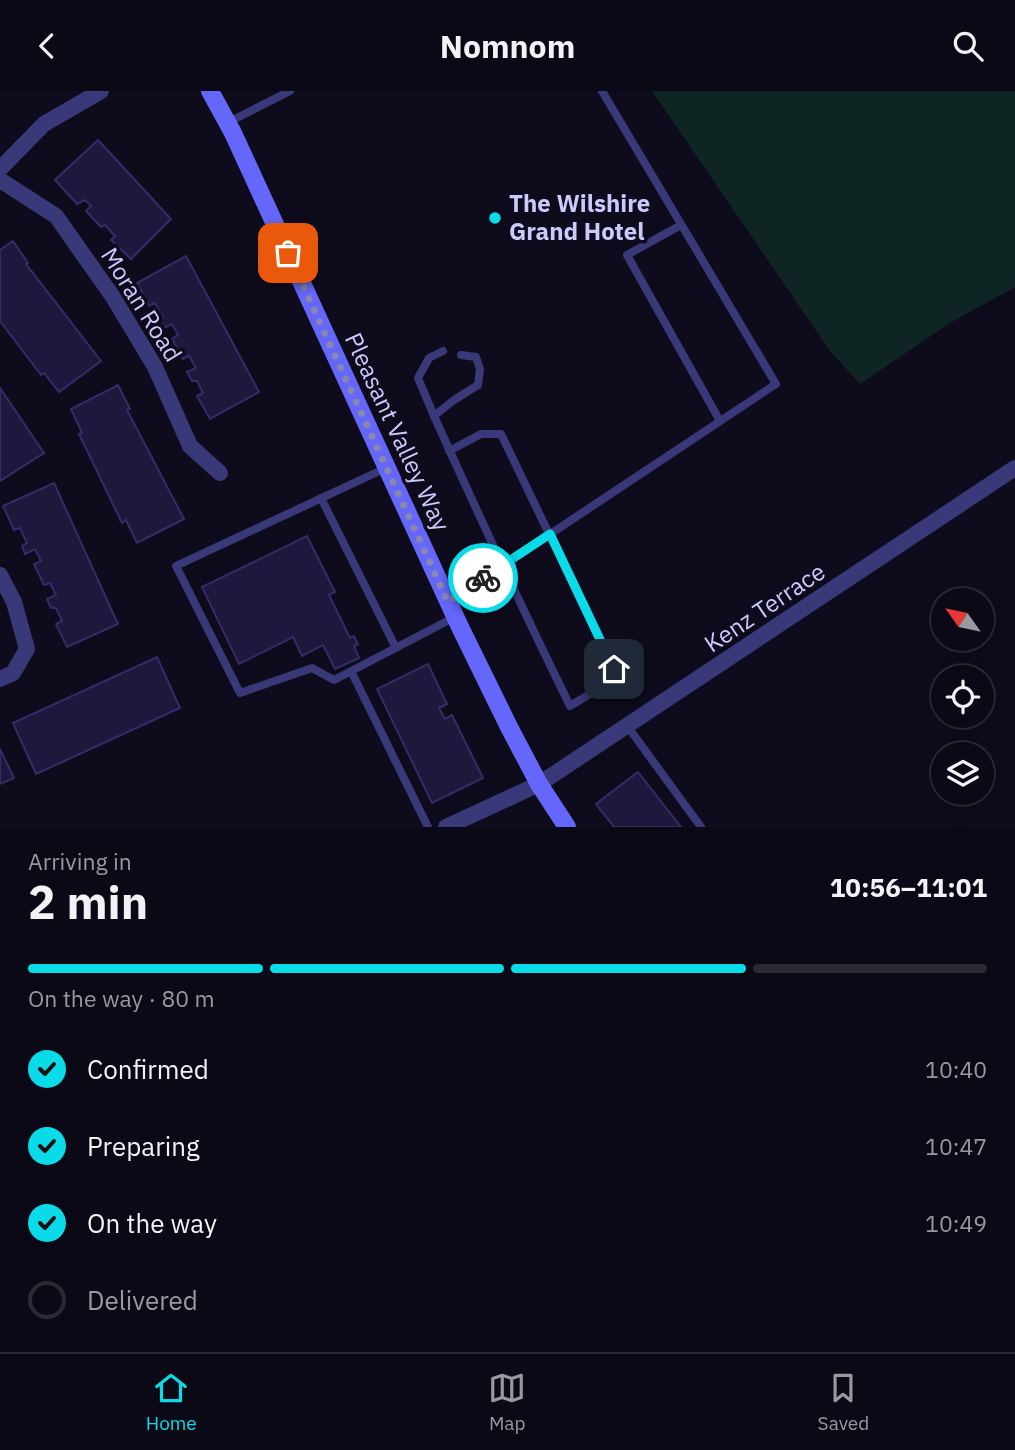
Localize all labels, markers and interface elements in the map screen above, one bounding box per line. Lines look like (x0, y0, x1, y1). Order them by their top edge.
text: Nomnom (440, 25, 575, 67)
icon: back (28, 27, 66, 65)
icon: search (949, 27, 987, 65)
place label: The Wilshire Grand Hotel (509, 187, 650, 247)
marker: The Wilshire Grand Hotel (487, 210, 503, 226)
pin (258, 223, 318, 283)
icon: bag (269, 234, 307, 272)
street label: Moran Road (94, 241, 190, 368)
street label: Pleasant Valley Way (338, 327, 458, 536)
courier (448, 543, 518, 613)
street label: Kenz Terrace (698, 555, 831, 659)
icon: bike (464, 559, 502, 597)
north arrow (931, 588, 994, 651)
map controls (931, 588, 994, 805)
pin (584, 639, 644, 699)
icon: home (595, 650, 633, 688)
button: locate (931, 665, 994, 728)
button: layers (931, 742, 994, 805)
text: Arriving in (28, 846, 132, 876)
text: 10:56–11:01 (830, 870, 987, 904)
text: 2 min (28, 872, 148, 932)
text: On the way · 80 m (28, 983, 215, 1013)
icon: check (28, 1050, 66, 1088)
text: Confirmed (87, 1052, 209, 1086)
text: 10:40 (925, 1054, 987, 1084)
icon: check (28, 1127, 66, 1165)
text: Preparing (87, 1129, 200, 1163)
text: 10:47 (925, 1131, 987, 1161)
icon: check (28, 1204, 66, 1242)
text: On the way (87, 1206, 217, 1240)
text: 10:49 (925, 1208, 987, 1238)
text: Delivered (87, 1283, 198, 1317)
tab: Home (146, 1369, 197, 1435)
tab: Map (488, 1369, 526, 1435)
tab: Saved (818, 1369, 869, 1435)

